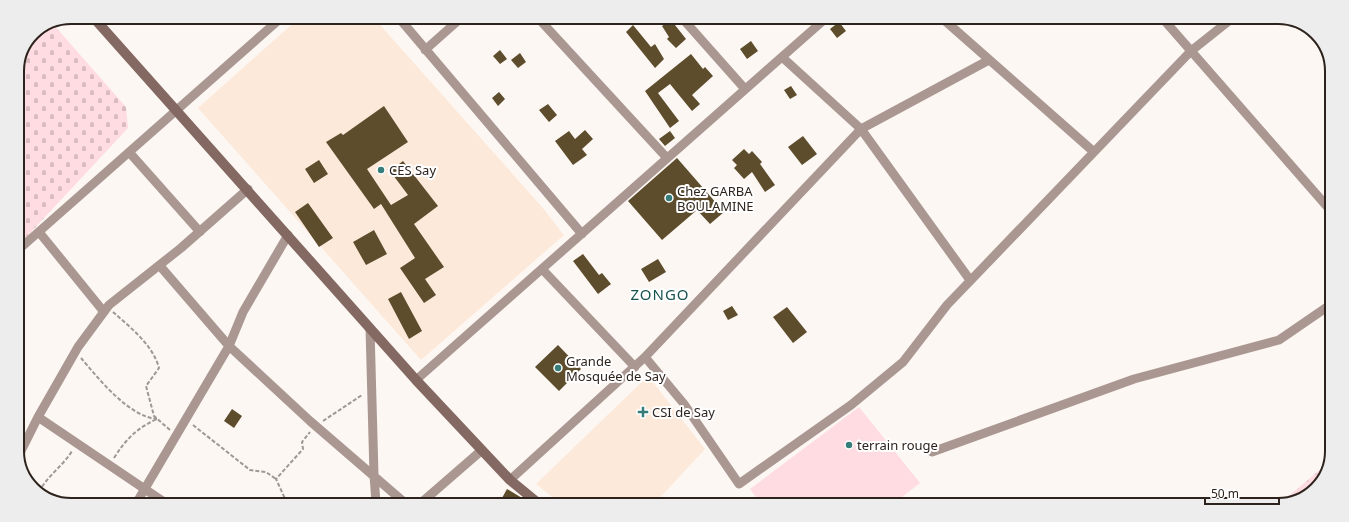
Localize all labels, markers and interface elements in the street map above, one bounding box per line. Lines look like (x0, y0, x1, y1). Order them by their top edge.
place label: CES Say (389, 161, 436, 179)
marker: CES Say (376, 165, 386, 175)
place label: Chez GARBA BOULAMINE (677, 182, 754, 215)
marker: Chez GARBA BOULAMINE (664, 193, 674, 203)
district label: ZONGO (630, 284, 690, 304)
place label: Grande Mosquée de Say (566, 352, 666, 385)
marker: Grande Mosquée de Say (553, 363, 563, 373)
place label: CSI de Say (652, 403, 715, 421)
marker: CSI de Say (637, 406, 649, 418)
place label: terrain rouge (857, 436, 938, 454)
marker: terrain rouge (844, 440, 854, 450)
scale bar (1205, 480, 1279, 506)
text: 50 m (1211, 485, 1239, 502)

